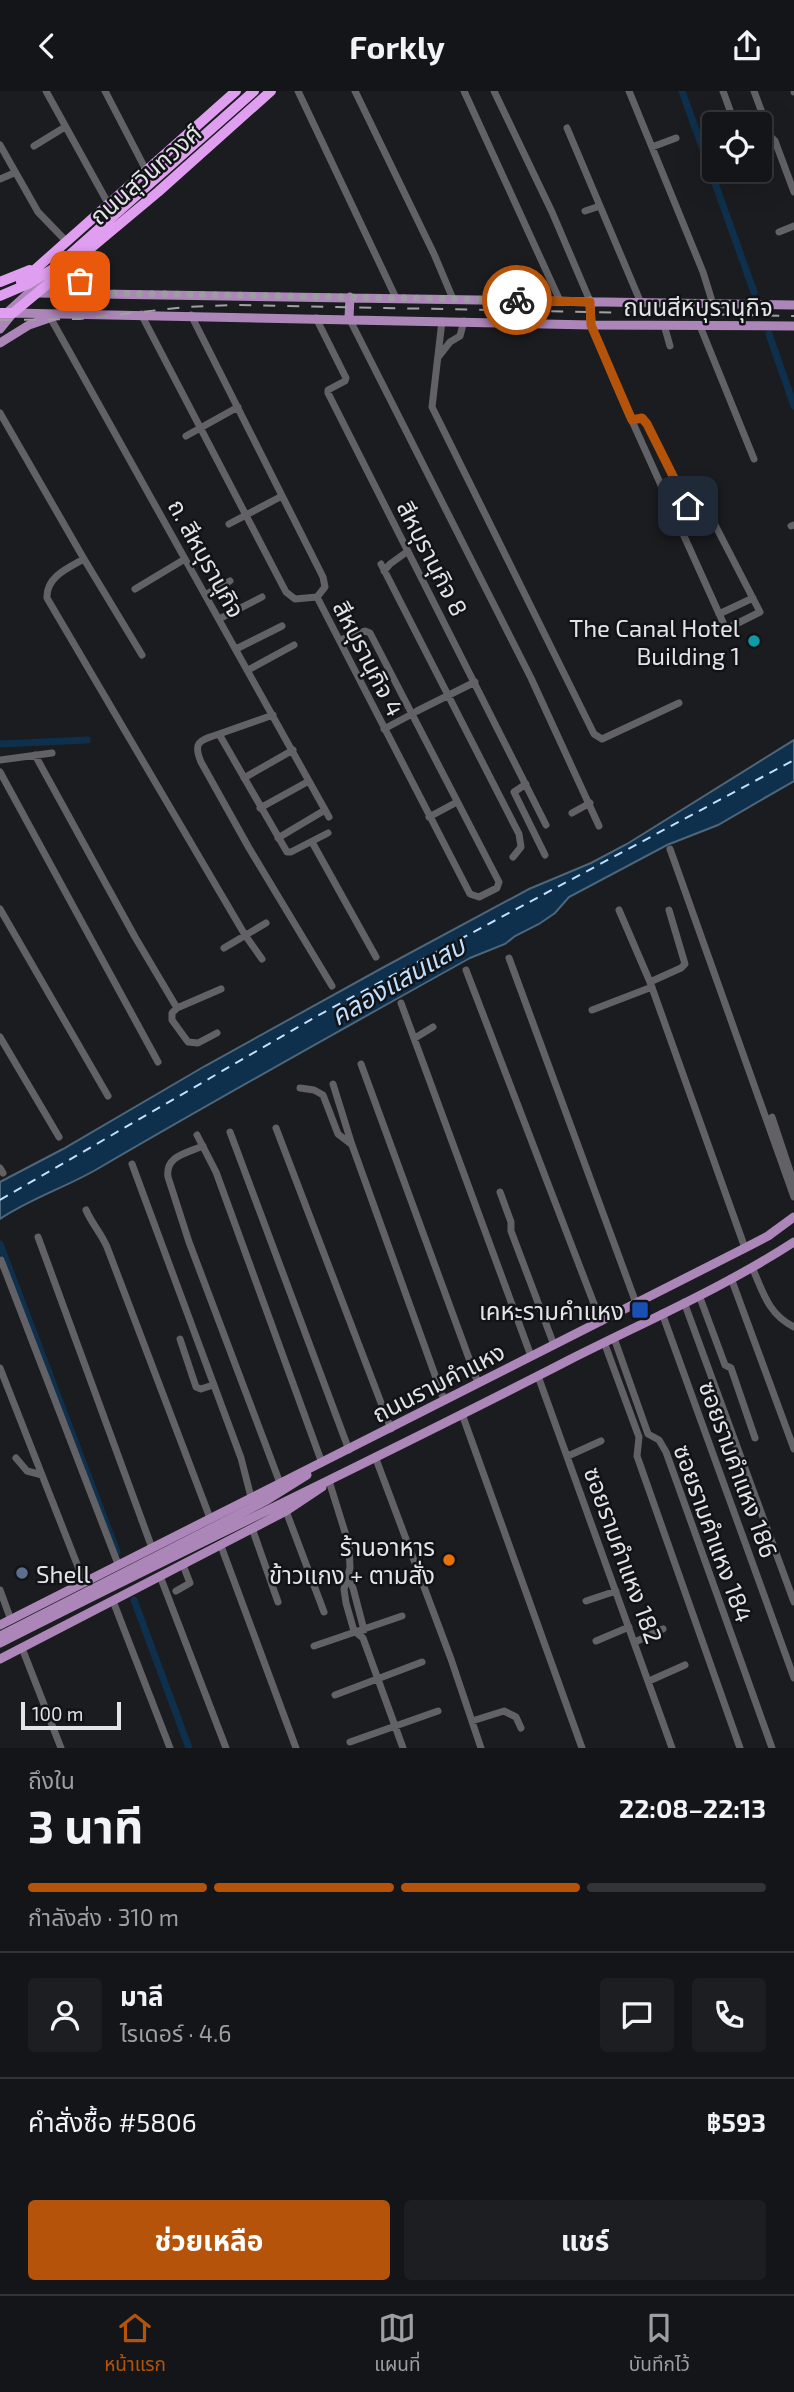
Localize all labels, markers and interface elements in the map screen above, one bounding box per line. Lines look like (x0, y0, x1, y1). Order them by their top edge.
icon: back (28, 27, 66, 65)
text: Forkly (349, 27, 445, 65)
icon: share (728, 27, 766, 65)
map controls (702, 112, 772, 182)
button: locate (702, 112, 772, 182)
street label: ถนนสุวินทวงศ์ (83, 118, 208, 232)
pin (50, 251, 110, 311)
icon: bag (61, 262, 99, 300)
courier (482, 265, 552, 335)
icon: bike (498, 281, 536, 319)
street label: ถนนสีหบุรานุกิจ (623, 292, 773, 323)
pin (658, 476, 718, 536)
icon: home (669, 487, 707, 525)
street label: ถ. สีหบุรานุกิจ (161, 494, 251, 623)
street label: สีหบุรานุกิจ 8 (390, 495, 474, 621)
street label: สีหบุรานุกิจ 4 (326, 595, 410, 722)
place label: The Canal Hotel Building 1 (569, 613, 740, 670)
marker: The Canal Hotel Building 1 (746, 633, 762, 649)
water label: คลองแสนแสบ (324, 928, 472, 1031)
place label: เคหะรามคำแหง (479, 1296, 624, 1325)
marker: เคหะรามคำแหง (630, 1300, 650, 1320)
street label: ถนนรามคำแหง (367, 1336, 509, 1428)
street label: ซอยรามคำแหง 186 (694, 1377, 784, 1561)
street label: ซอยรามคำแหง 184 (668, 1440, 760, 1626)
street label: ซอยรามคำแหง 182 (579, 1463, 669, 1647)
place label: ร้านอาหาร ข้าวแกง + ตามสั่ง (269, 1532, 435, 1589)
marker: ร้านอาหาร ข้าวแกง + ตามสั่ง (441, 1552, 457, 1568)
place label: Shell (36, 1559, 91, 1588)
marker: Shell (14, 1565, 30, 1581)
scale bar (21, 1699, 121, 1731)
text: 100 m (32, 1702, 83, 1725)
text: ถึงใน (28, 1766, 75, 1794)
text: 22:08–22:13 (619, 1792, 766, 1823)
text: 3 นาที (28, 1797, 143, 1852)
text: กำลังส่ง · 310 m (28, 1903, 179, 1931)
button: person (28, 1978, 102, 2052)
button: chat (600, 1978, 674, 2052)
button: phone (692, 1978, 766, 2052)
text: มาลี (120, 1980, 164, 2011)
text: ไรเดอร์ · 4.6 (120, 2019, 231, 2047)
text: คำสั่งซื้อ #5806 (28, 2106, 197, 2137)
text: ฿593 (706, 2106, 766, 2137)
button: ช่วยเหลือ (28, 2200, 390, 2280)
button: แชร์ (404, 2200, 766, 2280)
tab: หน้าแรก (104, 2309, 166, 2380)
tab: แผนที่ (374, 2309, 421, 2380)
tab: บันทึกไว้ (629, 2309, 690, 2380)

